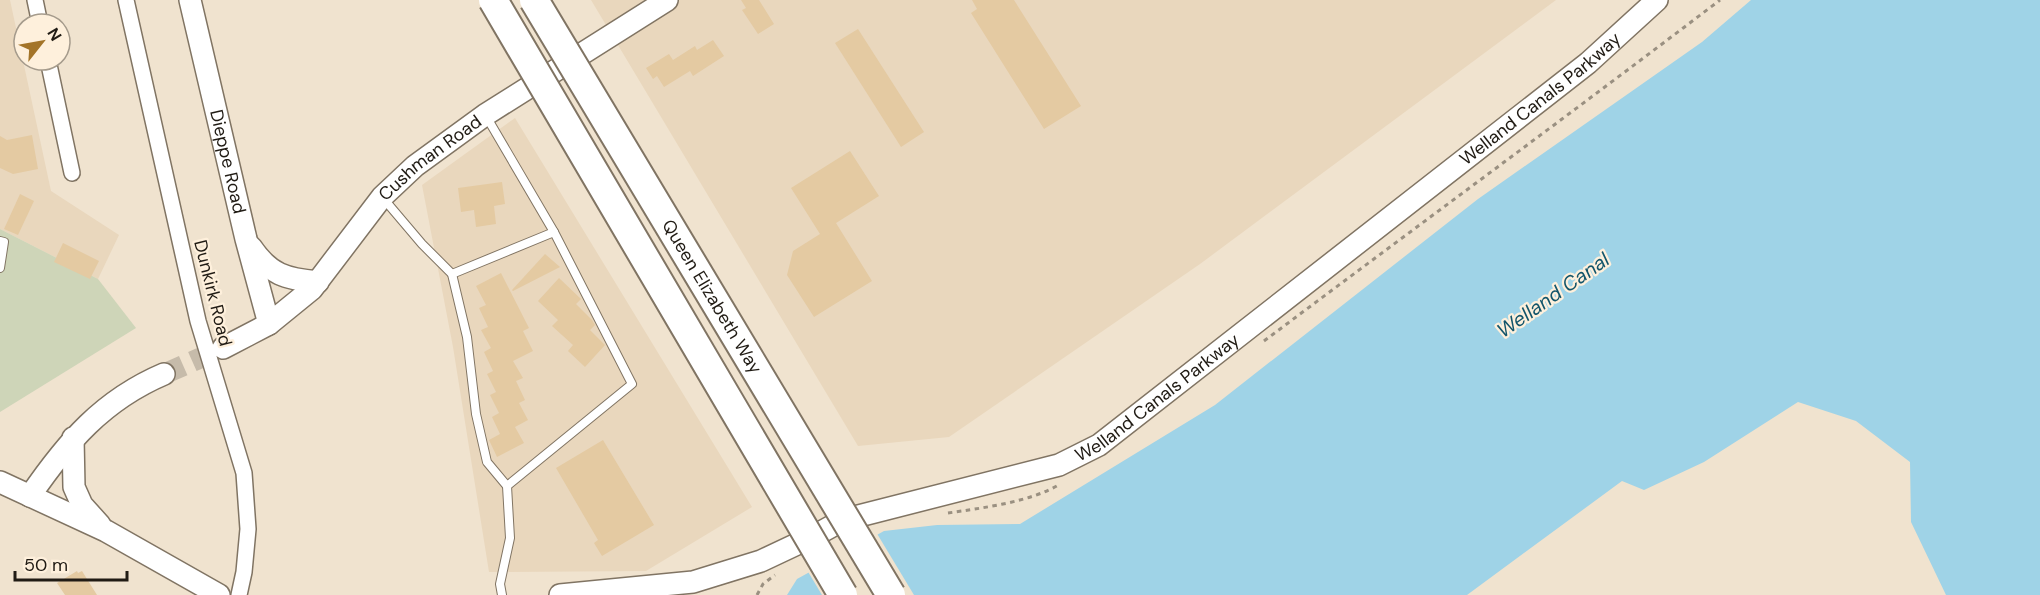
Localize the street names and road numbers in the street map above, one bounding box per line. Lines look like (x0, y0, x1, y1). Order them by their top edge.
street label: Welland Canals Parkway (1455, 27, 1626, 171)
street label: Dieppe Road (204, 107, 252, 216)
street label: Cushman Road (373, 109, 486, 206)
street label: Queen Elizabeth Way (656, 215, 768, 378)
street label: Dunkirk Road (188, 237, 238, 349)
street label: Welland Canals Parkway (1071, 328, 1244, 467)

